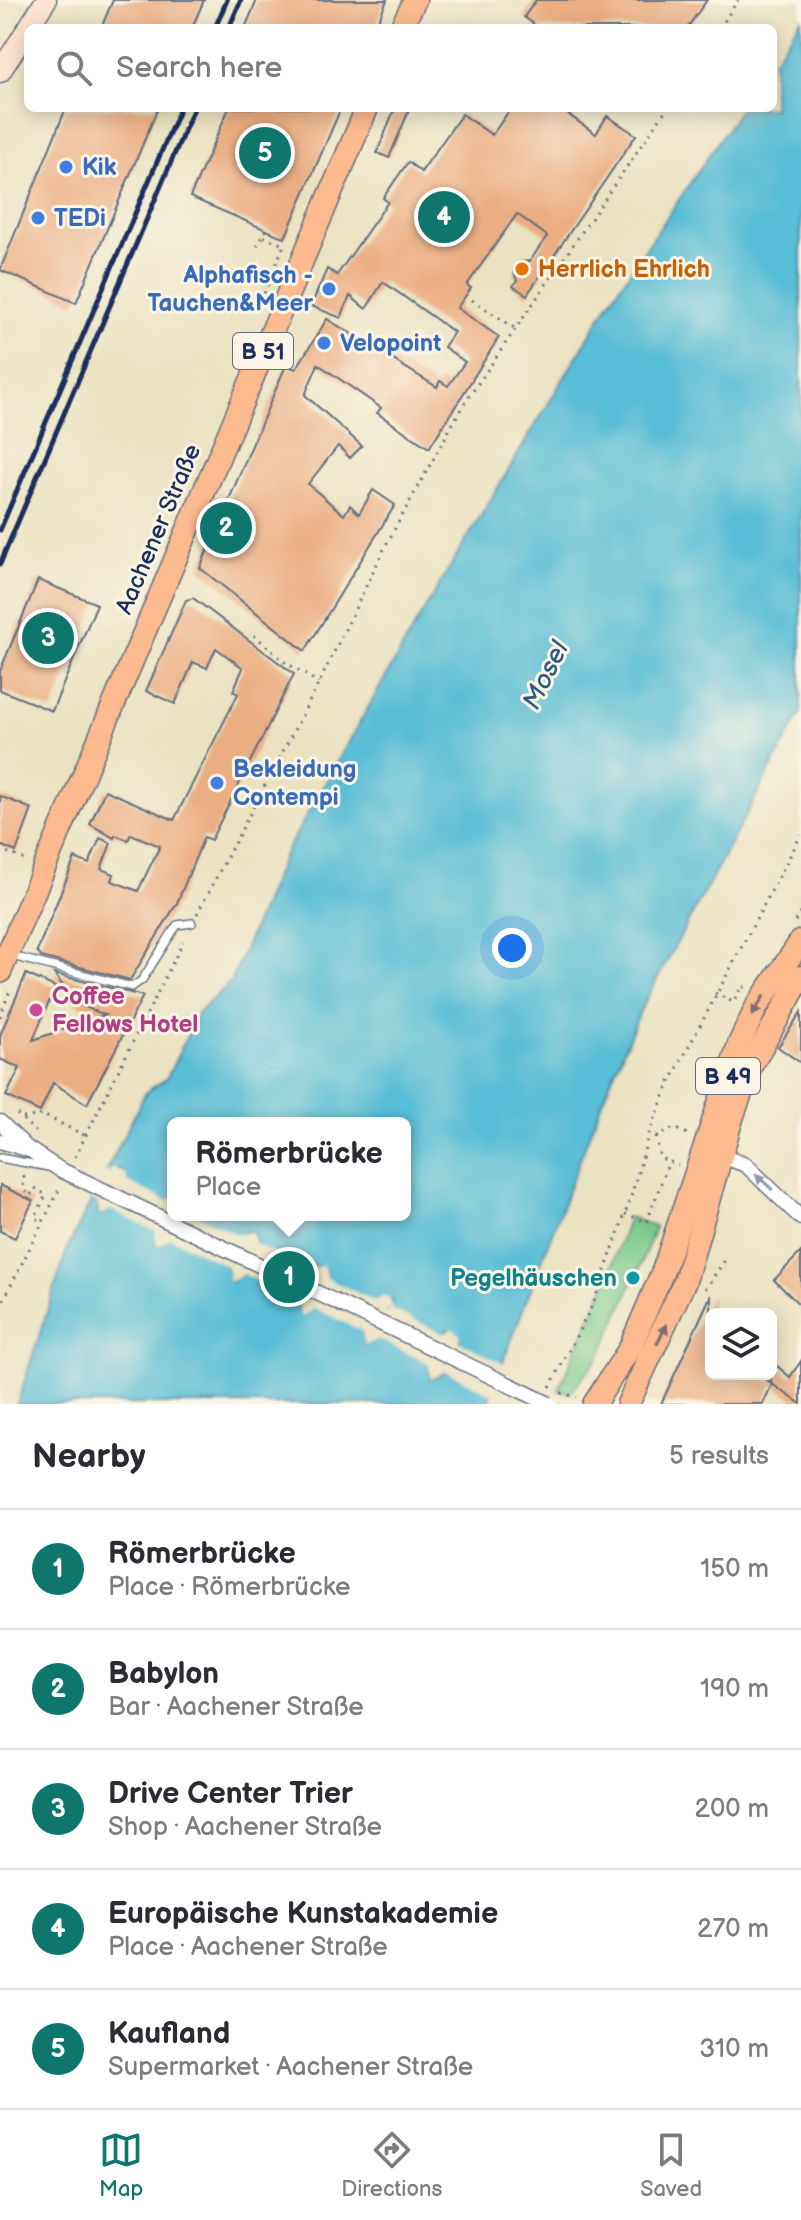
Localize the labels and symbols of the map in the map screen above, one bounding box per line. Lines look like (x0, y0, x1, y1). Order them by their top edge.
pin: 5 (239, 123, 291, 183)
place label: Kik (82, 153, 117, 182)
marker: Kik (57, 158, 75, 176)
pin: 4 (418, 187, 470, 247)
place label: TEDi (54, 204, 106, 233)
marker: TEDi (29, 209, 47, 227)
place label: Herrlich Ehrlich (538, 255, 710, 284)
marker: Herrlich Ehrlich (513, 260, 531, 278)
place label: Alphafisch - Tauchen&Meer (148, 261, 313, 318)
marker: Alphafisch - Tauchen&Meer (320, 280, 338, 298)
place label: Velopoint (340, 329, 441, 358)
road number: B 51 (233, 333, 293, 369)
marker: Velopoint (315, 334, 333, 352)
street label: Aachener Straße (110, 440, 207, 619)
pin: 2 (200, 498, 252, 558)
pin: 3 (22, 608, 74, 668)
water label: Mosel (517, 636, 576, 715)
place label: Bekleidung Contempi (233, 755, 356, 812)
marker: Bekleidung Contempi (208, 774, 226, 792)
your location (492, 928, 532, 968)
place label: Coffee Fellows Hotel (52, 982, 198, 1039)
one-way arrow (751, 995, 765, 1017)
marker: Coffee Fellows Hotel (27, 1001, 45, 1019)
road number: B 49 (696, 1058, 760, 1094)
one-way arrow (755, 1174, 774, 1192)
pin: 1 (263, 1247, 315, 1307)
place label: Pegelhäuschen (450, 1264, 617, 1293)
marker: Pegelhäuschen (624, 1269, 642, 1287)
one-way arrow (655, 1322, 669, 1345)

